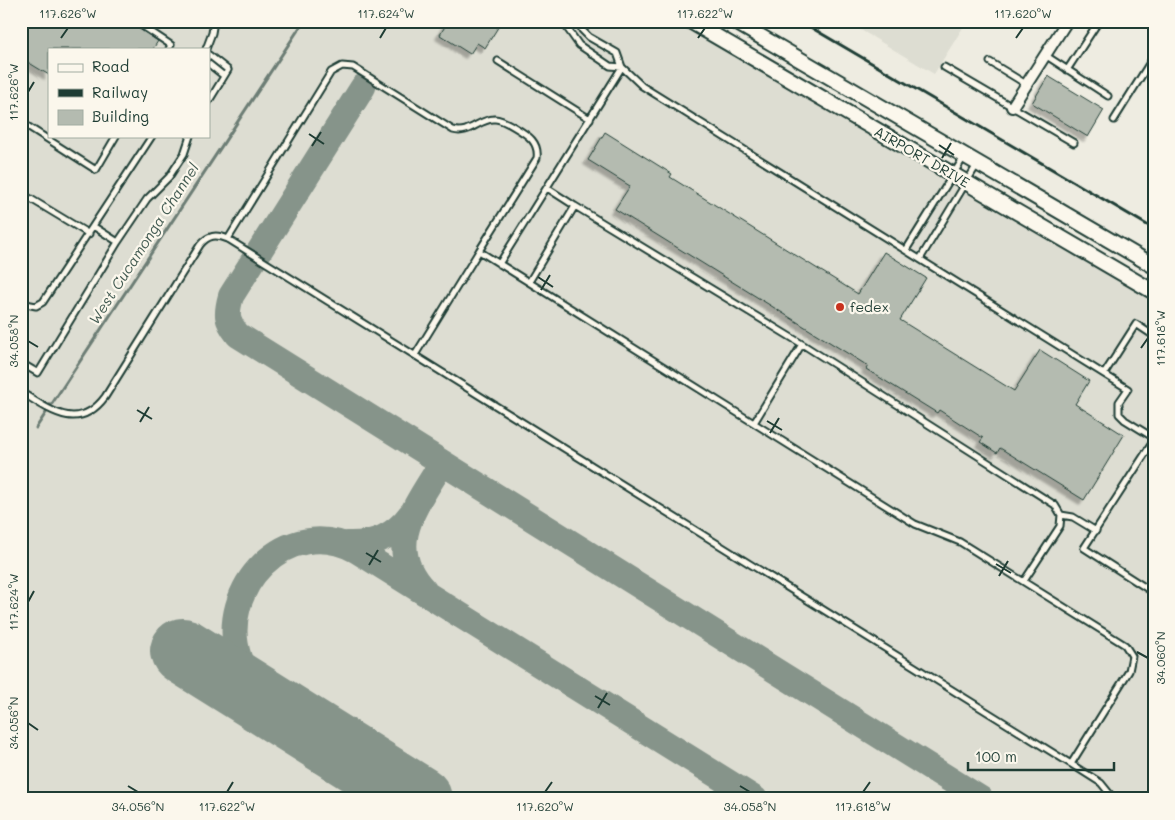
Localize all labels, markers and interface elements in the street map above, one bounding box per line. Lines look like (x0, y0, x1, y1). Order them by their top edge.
text: 117.626°W (39, 5, 97, 21)
text: 117.624°W (357, 5, 415, 21)
text: 117.622°W (677, 5, 733, 21)
text: 117.620°W (994, 5, 1052, 21)
legend (48, 48, 210, 138)
text: Road (92, 56, 129, 76)
text: 117.626°W (5, 63, 21, 121)
text: Railway (92, 82, 148, 102)
text: Building (92, 106, 149, 126)
street label: AIRPORT DRIVE (871, 121, 974, 192)
water label: West Cucamonga Channel (83, 159, 203, 328)
place label: fedex (850, 297, 889, 316)
marker: fedex (834, 301, 846, 313)
text: 117.618°W (1152, 310, 1168, 366)
text: 34.058°N (5, 315, 21, 367)
text: 117.624°W (5, 573, 21, 631)
text: 34.060°N (1152, 631, 1168, 685)
text: 34.056°N (5, 697, 21, 749)
scale bar (968, 740, 1114, 772)
text: 100 m (975, 746, 1017, 766)
text: 34.056°N (112, 798, 164, 814)
text: 117.622°W (199, 798, 255, 814)
text: 117.620°W (516, 798, 574, 814)
text: 34.058°N (724, 798, 776, 814)
text: 117.618°W (835, 798, 891, 814)

